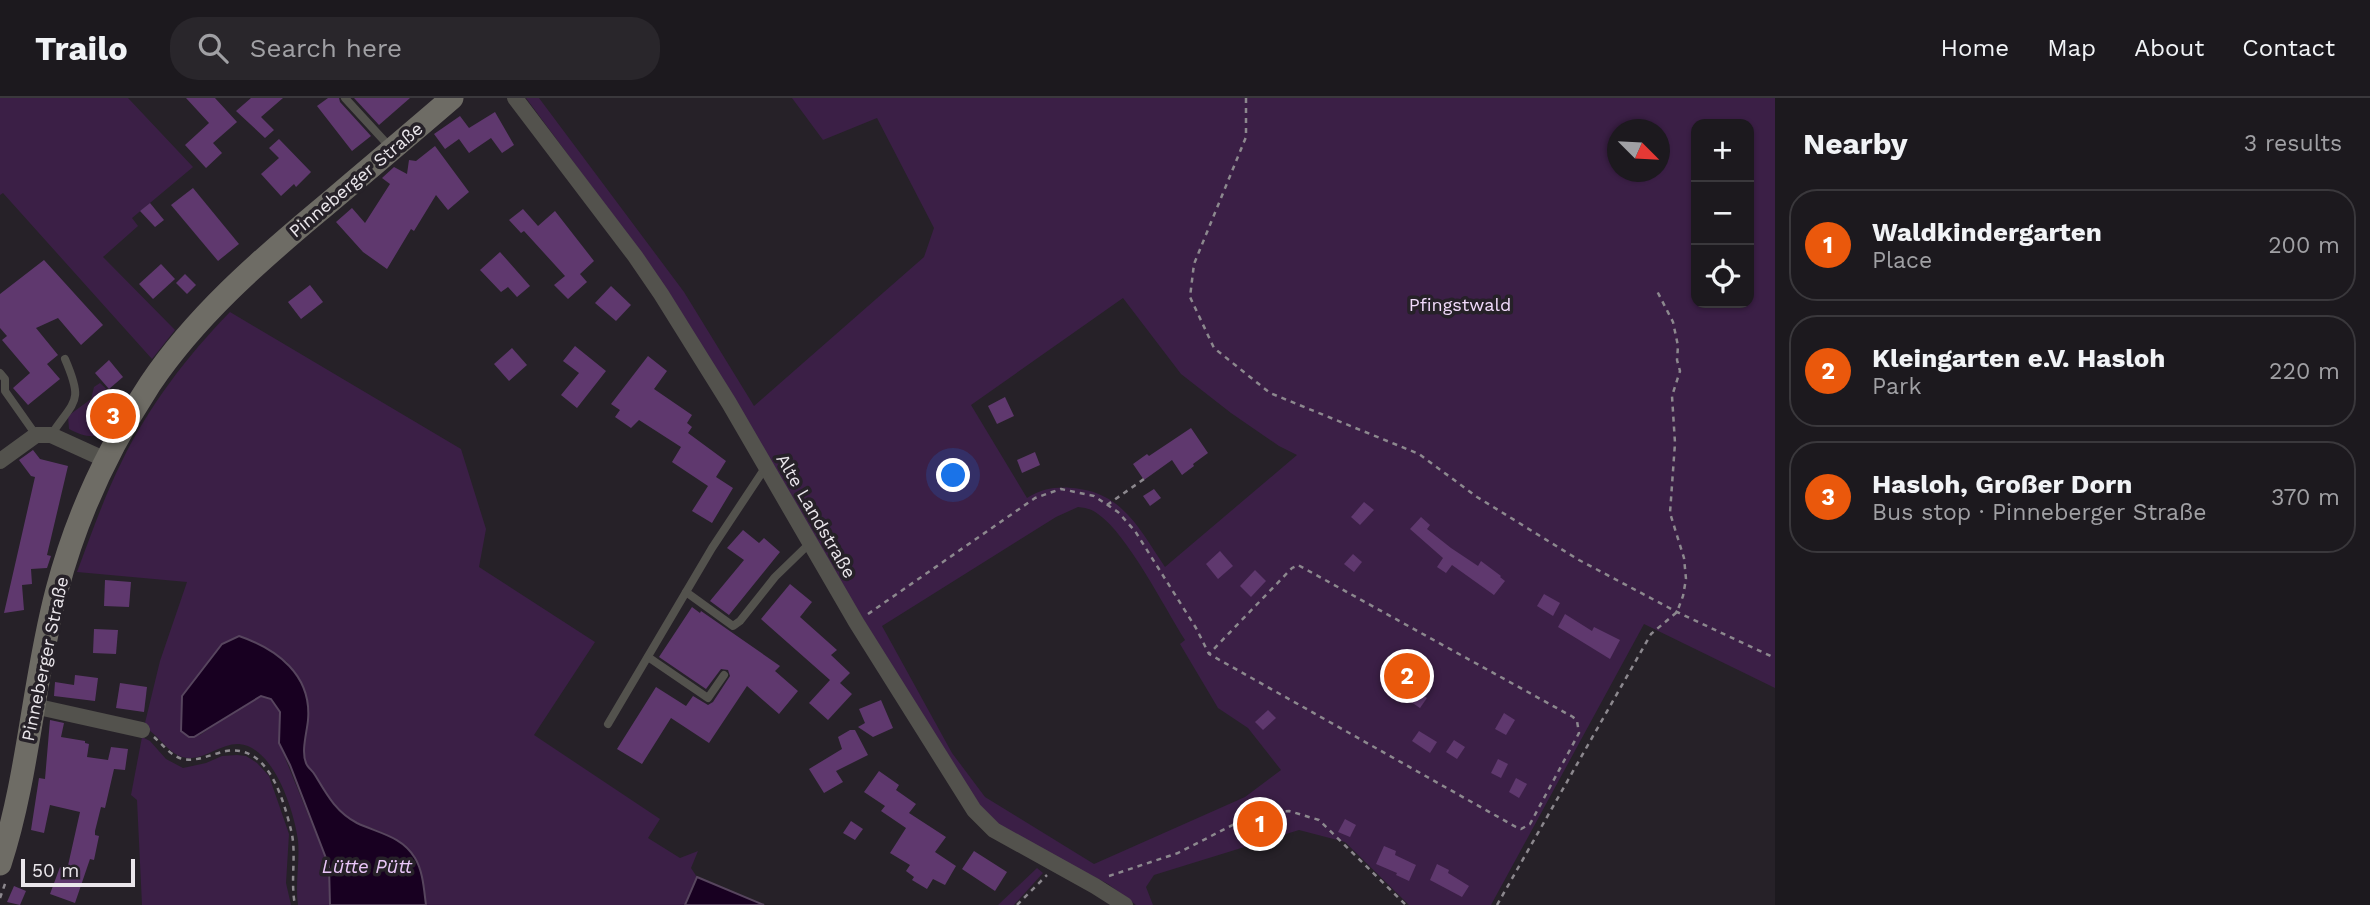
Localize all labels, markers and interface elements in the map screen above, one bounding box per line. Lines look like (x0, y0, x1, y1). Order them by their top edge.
search box (170, 17, 660, 80)
text: Trailo (35, 29, 128, 68)
icon: search (194, 29, 232, 67)
text: Search here (250, 33, 402, 63)
text: Home (1941, 34, 2009, 62)
text: Map (2047, 34, 2096, 62)
text: About (2134, 34, 2204, 62)
text: Contact (2242, 34, 2335, 62)
street label: Pinneberger Straße (285, 118, 427, 242)
north arrow (1607, 119, 1670, 182)
map controls (1691, 119, 1754, 308)
button: + (1691, 119, 1754, 182)
text: Nearby (1803, 126, 1908, 161)
text: 3 results (2244, 130, 2342, 157)
button: − (1691, 182, 1754, 245)
text: Waldkindergarten (1872, 217, 2102, 247)
text: 1 (1823, 232, 1833, 259)
text: 200 m (2268, 232, 2340, 259)
button: locate (1691, 245, 1754, 308)
text: Place (1872, 247, 1932, 274)
park label: Pfingstwald (1409, 294, 1511, 315)
text: Kleingarten e.V. Hasloh (1872, 343, 2165, 373)
text: 2 (1821, 358, 1835, 385)
text: 220 m (2269, 358, 2340, 385)
text: Park (1872, 373, 1921, 400)
pin: 3 (90, 390, 136, 442)
street label: Alte Landstraße (772, 450, 861, 582)
your location (936, 458, 970, 492)
text: Hasloh, Großer Dorn (1872, 469, 2132, 499)
text: 3 (1821, 484, 1835, 511)
text: 370 m (2271, 484, 2340, 511)
text: Bus stop · Pinneberger Straße (1872, 499, 2207, 526)
street label: Pinneberger Straße (17, 575, 72, 743)
pin: 2 (1384, 650, 1430, 702)
pin: 1 (1237, 798, 1283, 850)
water label: Lütte Pütt (322, 855, 413, 878)
scale bar (21, 856, 135, 888)
text: 50 m (32, 859, 79, 882)

